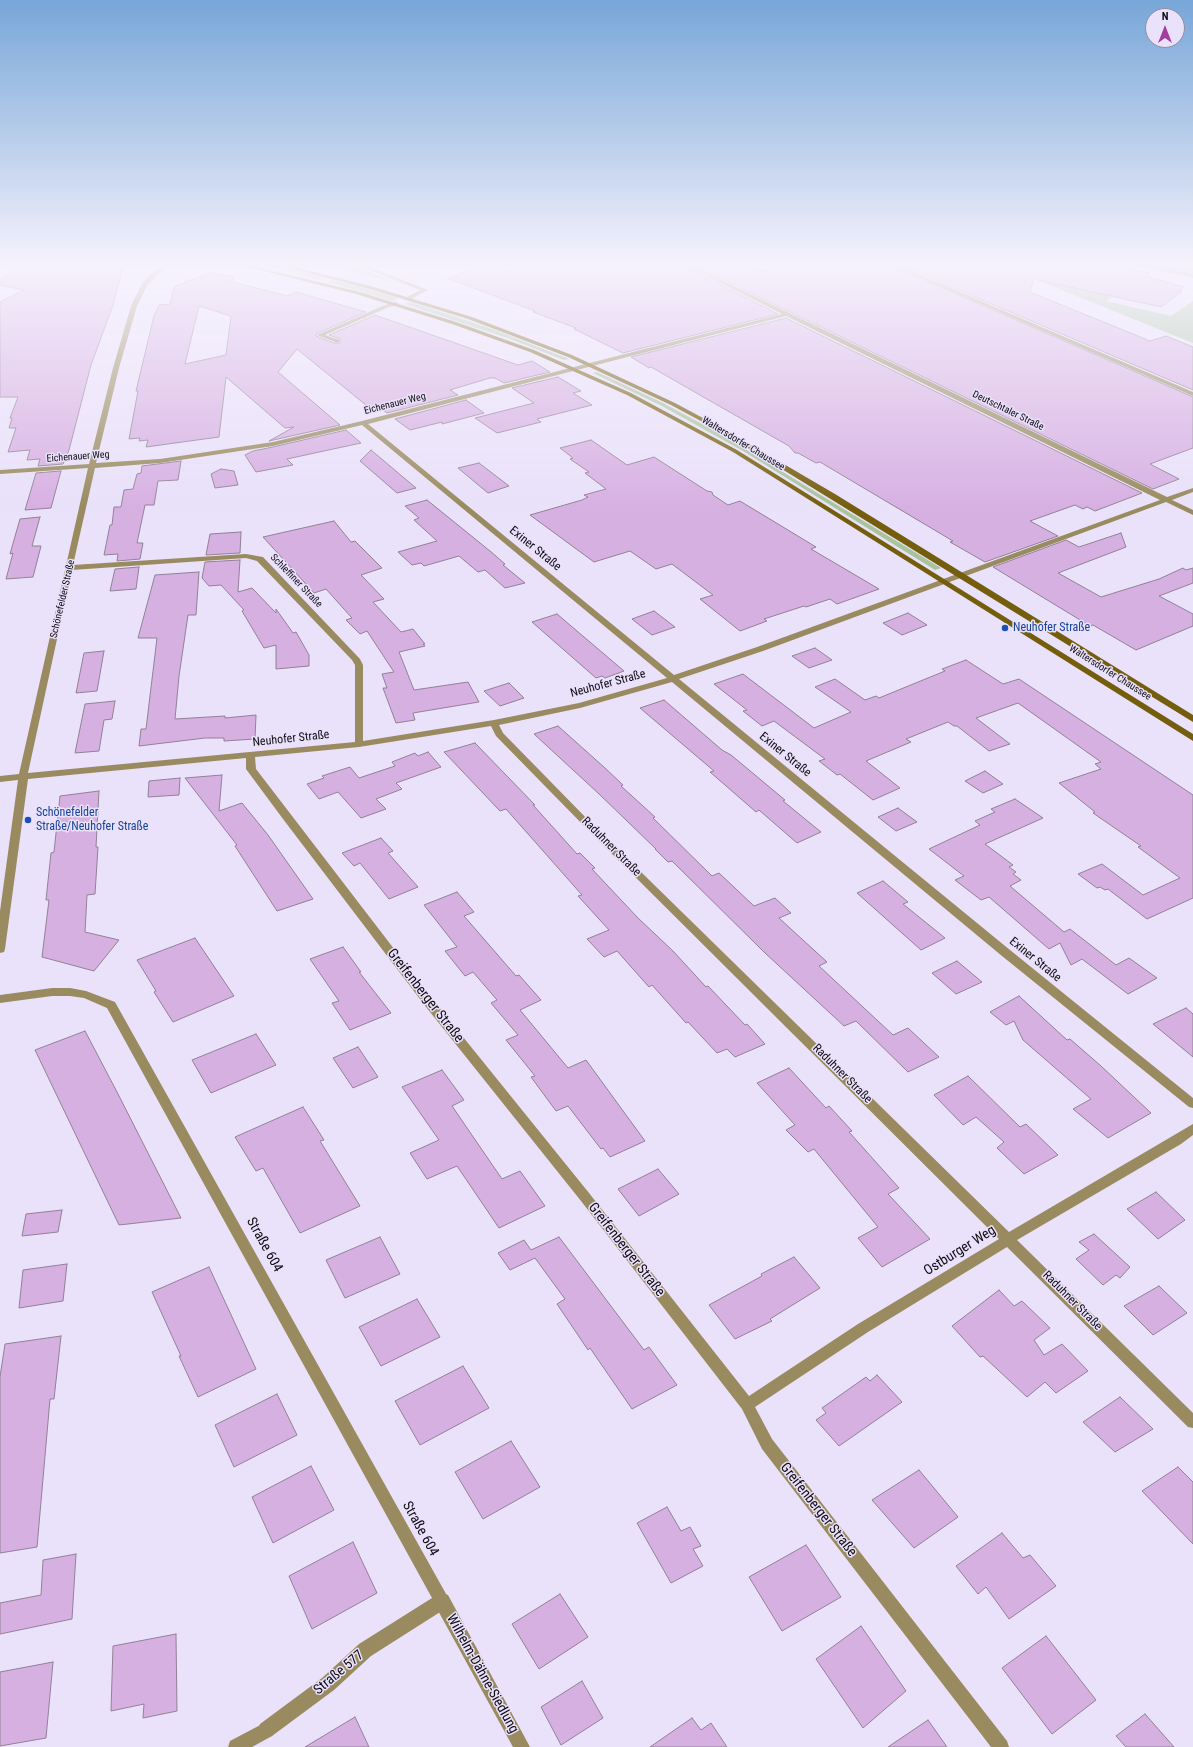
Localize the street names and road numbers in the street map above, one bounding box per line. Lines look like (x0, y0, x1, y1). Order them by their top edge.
street label: Deutschtaler Straße (970, 389, 1046, 433)
street label: Eichenauer Weg (363, 391, 427, 417)
street label: Waltersdorfer Chaussee (699, 414, 787, 474)
street label: Eichenauer Weg (46, 449, 110, 465)
street label: Exiner Straße (506, 524, 564, 574)
street label: Schleffiner Straße (267, 552, 325, 610)
street label: Schönefelder Straße (48, 559, 78, 639)
street label: Waltersdorfer Chaussee (1067, 643, 1153, 703)
street label: Neuhofer Straße (569, 667, 647, 701)
street label: Neuhofer Straße (252, 728, 330, 750)
street label: Exiner Straße (756, 730, 814, 780)
street label: Raduhner Straße (578, 814, 644, 880)
street label: Exiner Straße (1006, 935, 1064, 985)
street label: Greifenberger Straße (383, 946, 467, 1046)
street label: Raduhner Straße (809, 1041, 875, 1107)
street label: Greifenberger Straße (584, 1200, 668, 1300)
street label: Straße 604 (242, 1215, 286, 1275)
street label: Ostburger Weg (921, 1222, 999, 1280)
street label: Raduhner Straße (1039, 1268, 1105, 1334)
street label: Greifenberger Straße (776, 1460, 860, 1560)
street label: Straße 604 (398, 1499, 442, 1559)
street label: Wilhelm-Dähne-Siedlung (442, 1612, 522, 1736)
street label: Straße 577 (311, 1647, 367, 1699)

